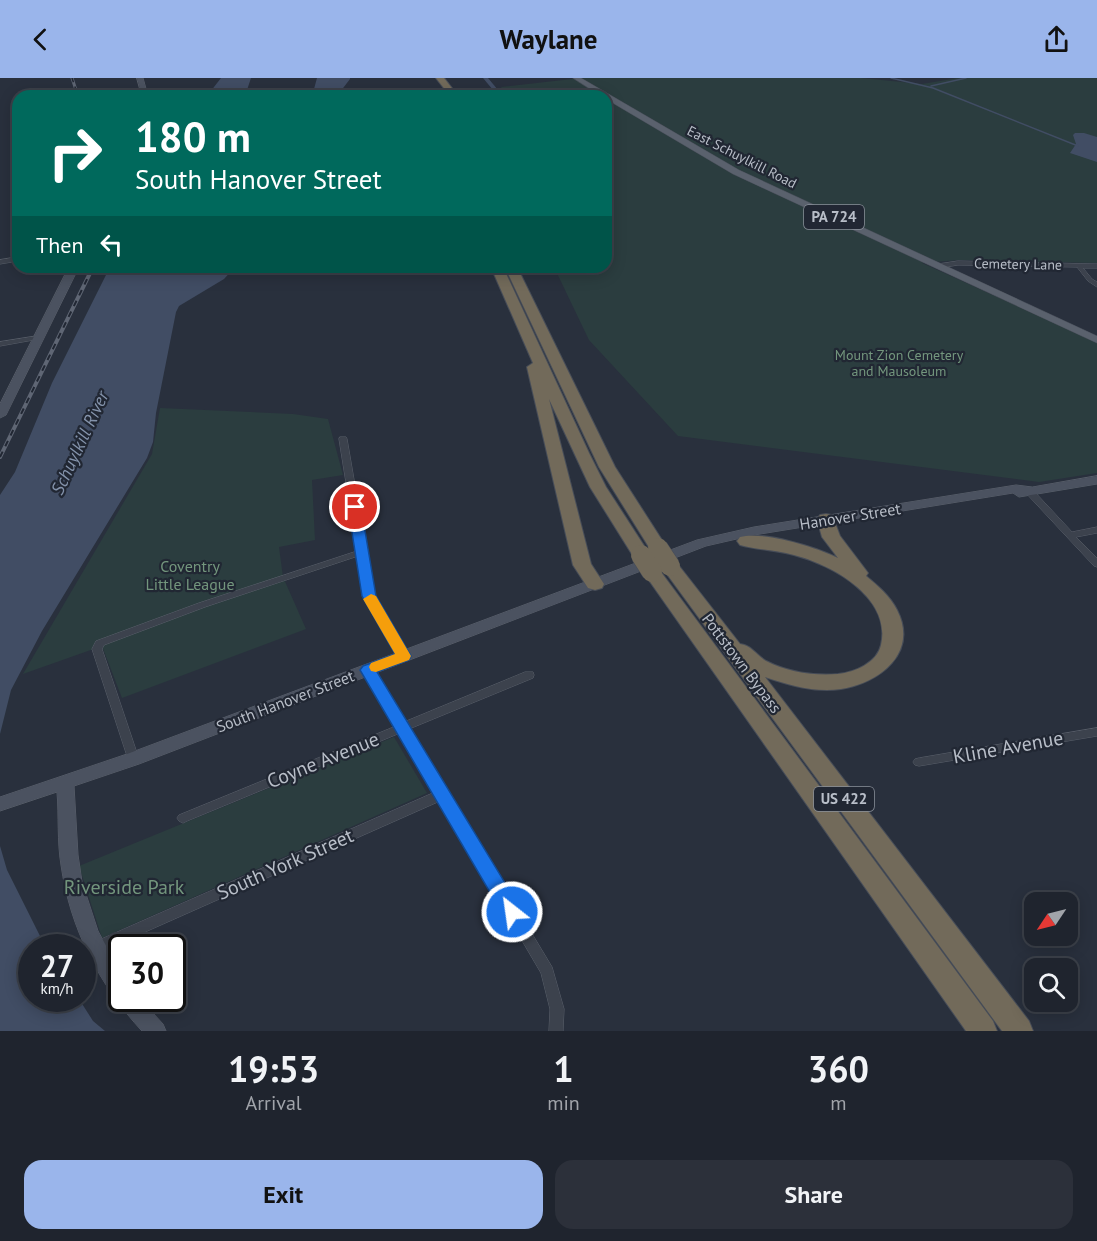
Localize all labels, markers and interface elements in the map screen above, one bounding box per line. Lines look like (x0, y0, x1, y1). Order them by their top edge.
text: Waylane (499, 22, 598, 56)
icon: back (24, 23, 57, 56)
icon: share (1040, 23, 1073, 56)
text: 180 m (135, 109, 251, 164)
icon: right (36, 114, 114, 192)
street label: East Schuylkill Road (684, 122, 800, 192)
text: South Hanover Street (135, 162, 382, 196)
road number: PA 724 (804, 205, 864, 229)
icon: left (95, 228, 128, 261)
text: Then (36, 231, 83, 259)
street label: Cemetery Lane (974, 254, 1062, 274)
park label: Mount Zion Cemetery and Mausoleum (835, 346, 964, 380)
water label: Schuylkill River (45, 386, 114, 498)
pin (329, 481, 380, 532)
icon: arrive (338, 490, 371, 523)
street label: Hanover Street (798, 498, 903, 534)
park label: Coventry Little League (145, 556, 235, 594)
street label: Pottstown Bypass (698, 609, 786, 717)
street label: South Hanover Street (213, 665, 357, 737)
street label: Kline Avenue (951, 725, 1065, 769)
street label: Coyne Avenue (263, 726, 383, 794)
road number: US 422 (814, 787, 874, 811)
street label: South York Street (213, 822, 358, 906)
park label: Riverside Park (64, 874, 185, 900)
position arrow (480, 880, 544, 944)
north arrow (1024, 892, 1078, 946)
map controls (1024, 892, 1078, 1012)
speed limit sign: 30 (108, 934, 186, 1012)
text: 27 (40, 946, 74, 985)
button: search (1024, 958, 1078, 1012)
text: km/h (41, 979, 73, 998)
text: 19:53 (228, 1045, 319, 1092)
text: 1 (553, 1045, 574, 1092)
text: 360 (808, 1045, 869, 1092)
text: Arrival (246, 1090, 302, 1116)
text: min (547, 1090, 580, 1116)
text: m (830, 1090, 847, 1116)
button: Exit (24, 1160, 543, 1229)
button: Share (555, 1160, 1073, 1229)

